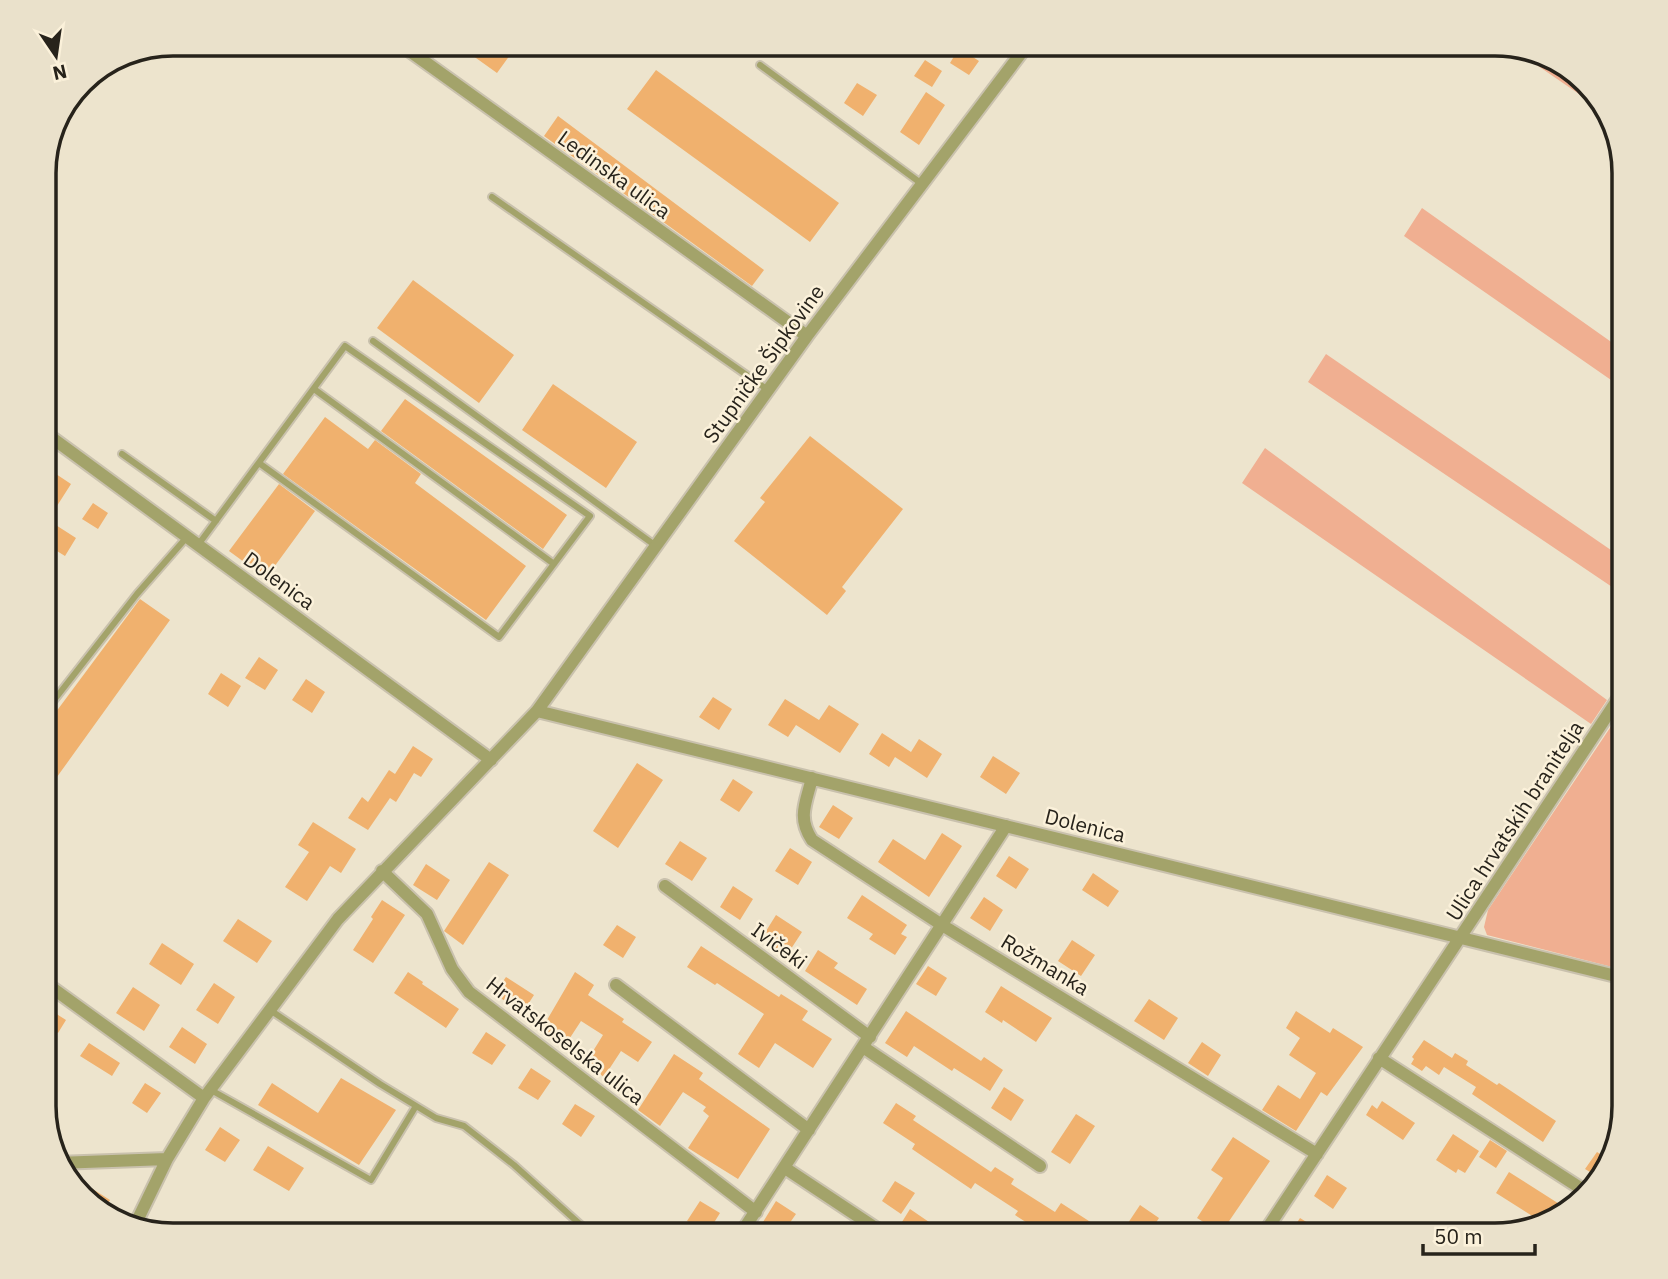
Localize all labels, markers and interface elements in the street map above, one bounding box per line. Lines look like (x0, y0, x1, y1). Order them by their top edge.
north arrow (21, 21, 91, 91)
text: N (50, 59, 69, 86)
street label: Ledinska ulica (552, 124, 677, 225)
street label: Stupničke Šipkovine (696, 278, 830, 448)
street label: Dolenica (238, 545, 321, 616)
street label: Ulica hrvatskih branitelja (1439, 715, 1589, 926)
street label: Dolenica (1042, 802, 1128, 849)
street label: Ivičeki (746, 916, 813, 975)
street label: Rožmanka (996, 927, 1095, 1001)
street label: Hrvatskoselska ulica (481, 970, 651, 1111)
scale bar (1423, 1212, 1535, 1256)
text: 50 m (1434, 1222, 1483, 1250)

